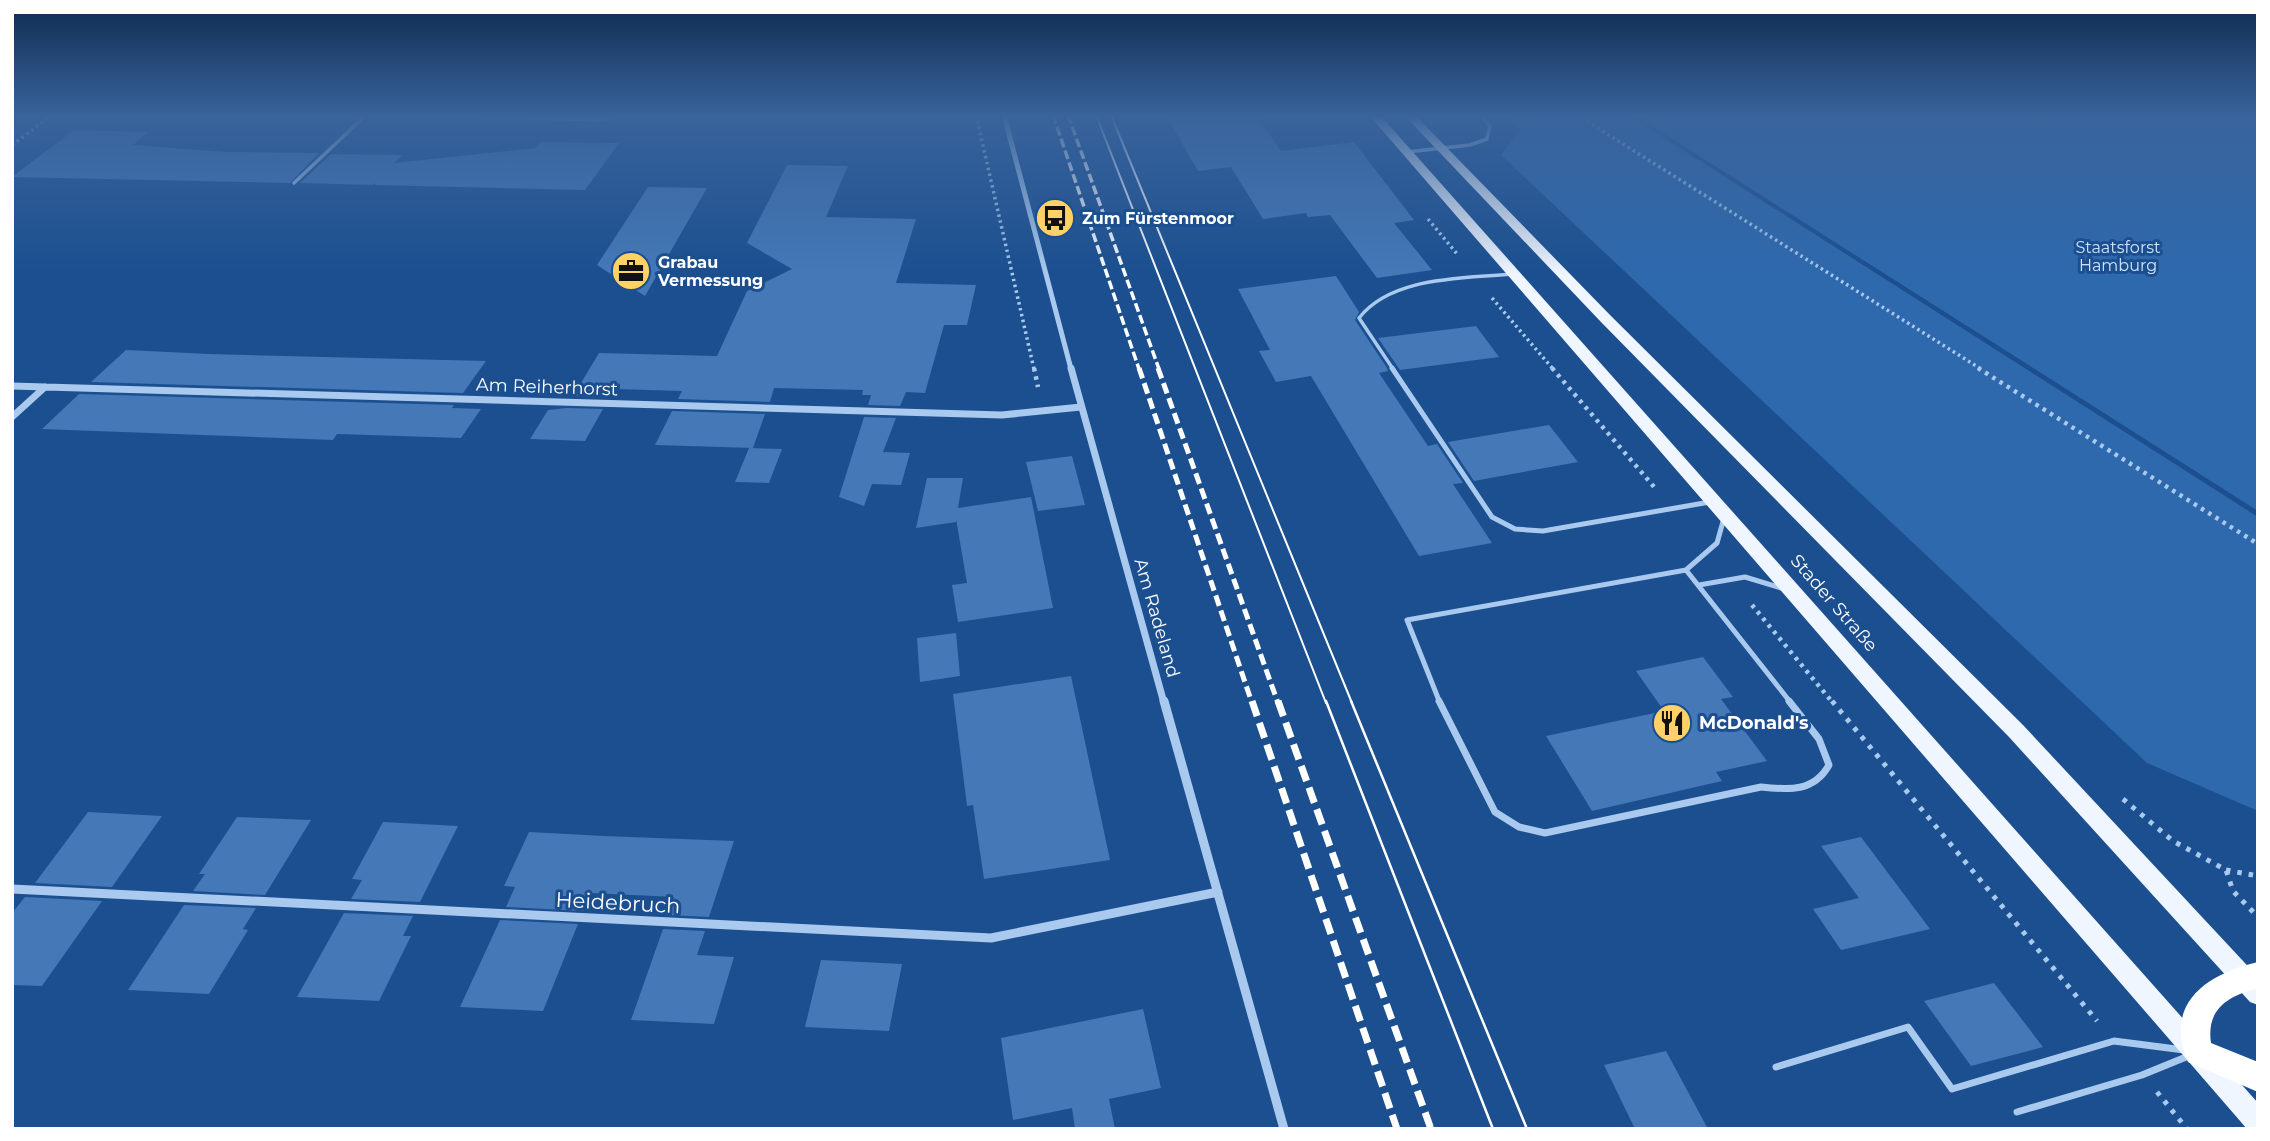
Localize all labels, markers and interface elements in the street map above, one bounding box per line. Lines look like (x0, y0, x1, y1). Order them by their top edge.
bus stop icon: Zum Fürstenmoor (1034, 197, 1076, 239)
place label: Zum Fürstenmoor (1082, 209, 1234, 228)
park label: Staatsforst Hamburg (2075, 238, 2161, 275)
office icon: Grabau Vermessung (610, 250, 652, 292)
place label: Grabau Vermessung (657, 253, 763, 290)
street label: Am Reiherhorst (476, 374, 618, 400)
street label: Stader Straße (1786, 550, 1882, 656)
street label: Am Radeland (1129, 556, 1185, 680)
restaurant icon: McDonald's (1651, 702, 1693, 744)
place label: McDonald's (1699, 712, 1809, 734)
street label: Heidebruch (555, 887, 681, 918)

